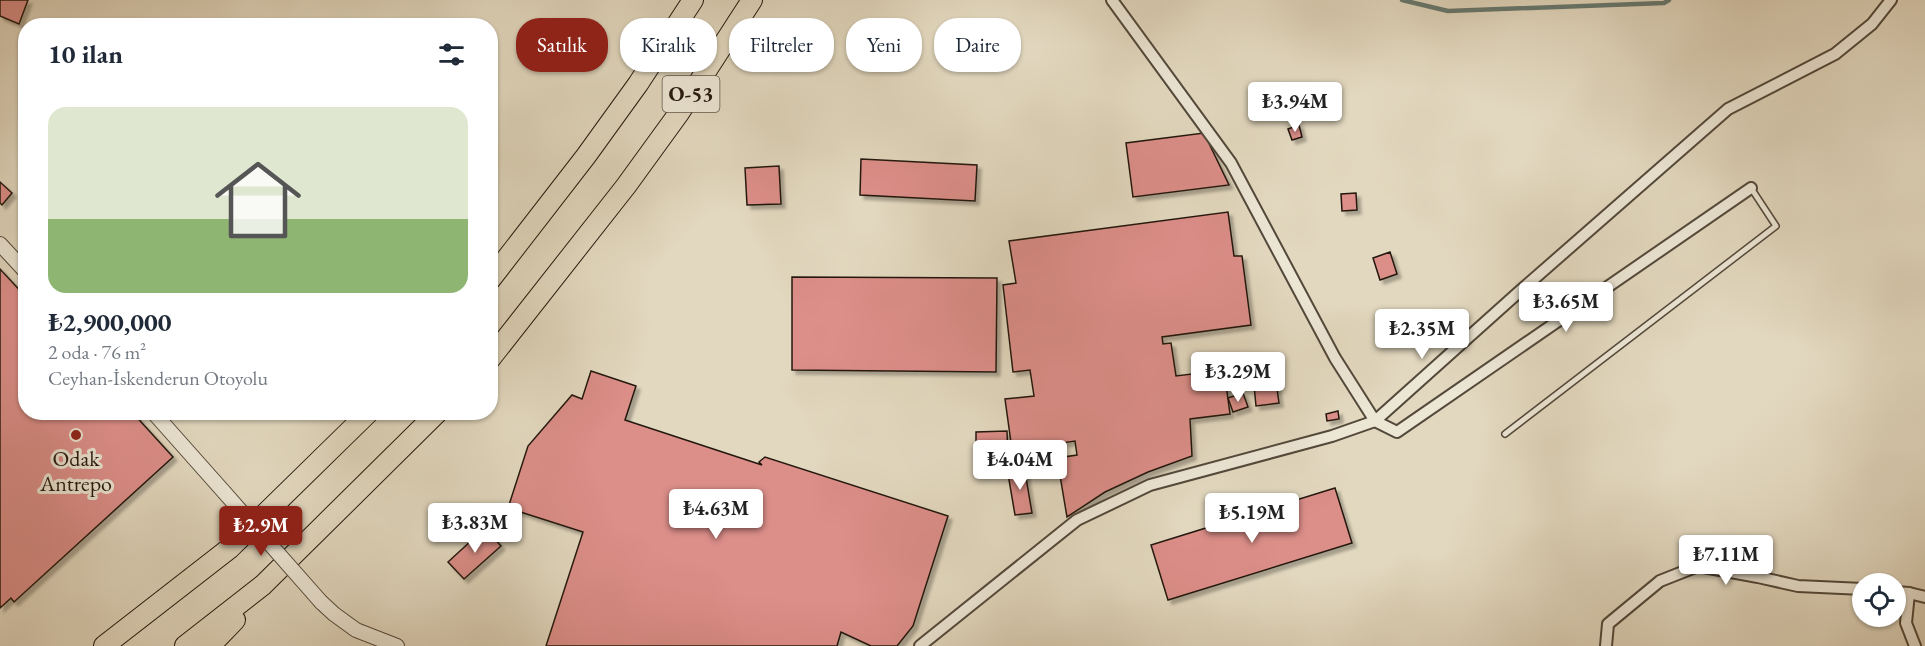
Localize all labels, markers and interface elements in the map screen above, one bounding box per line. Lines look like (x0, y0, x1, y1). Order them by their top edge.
chip: Satılık (516, 18, 608, 72)
chip: Kiralık (620, 18, 717, 72)
chip: Filtreler (729, 18, 834, 72)
chip: Yeni (846, 18, 922, 72)
chip: Daire (934, 18, 1021, 72)
text: 10 ilan (48, 37, 123, 71)
icon: filters (435, 38, 468, 71)
road number: O-53 (662, 76, 720, 112)
pin: ₺3.94M (1246, 82, 1344, 133)
text: ₺3.94M (1262, 88, 1328, 114)
icon: home (204, 146, 312, 254)
pin: ₺3.65M (1517, 282, 1615, 333)
text: ₺3.65M (1533, 288, 1599, 314)
text: ₺2,900,000 (48, 305, 171, 339)
pin: ₺2.35M (1373, 309, 1471, 360)
text: ₺2.35M (1389, 315, 1455, 341)
text: 2 oda · 76 m² (48, 339, 146, 365)
pin: ₺3.29M (1189, 352, 1287, 403)
text: ₺3.29M (1205, 358, 1271, 384)
text: Ceyhan-İskenderun Otoyolu (48, 365, 268, 391)
marker: Odak Antrepo (69, 428, 83, 442)
pin: ₺4.04M (971, 440, 1069, 491)
place label: Odak Antrepo (39, 444, 112, 498)
text: ₺4.04M (987, 446, 1053, 472)
pin: ₺4.63M (667, 489, 765, 540)
pin: ₺5.19M (1203, 493, 1301, 544)
text: ₺4.63M (683, 495, 749, 521)
text: ₺5.19M (1219, 499, 1285, 525)
pin: ₺3.83M (426, 503, 524, 554)
pin: ₺2.9M (219, 506, 303, 557)
text: ₺3.83M (442, 509, 508, 535)
text: ₺2.9M (233, 512, 289, 538)
pin: ₺7.11M (1677, 535, 1775, 586)
text: ₺7.11M (1693, 541, 1759, 567)
map controls (1852, 573, 1906, 627)
button: locate (1852, 573, 1906, 627)

